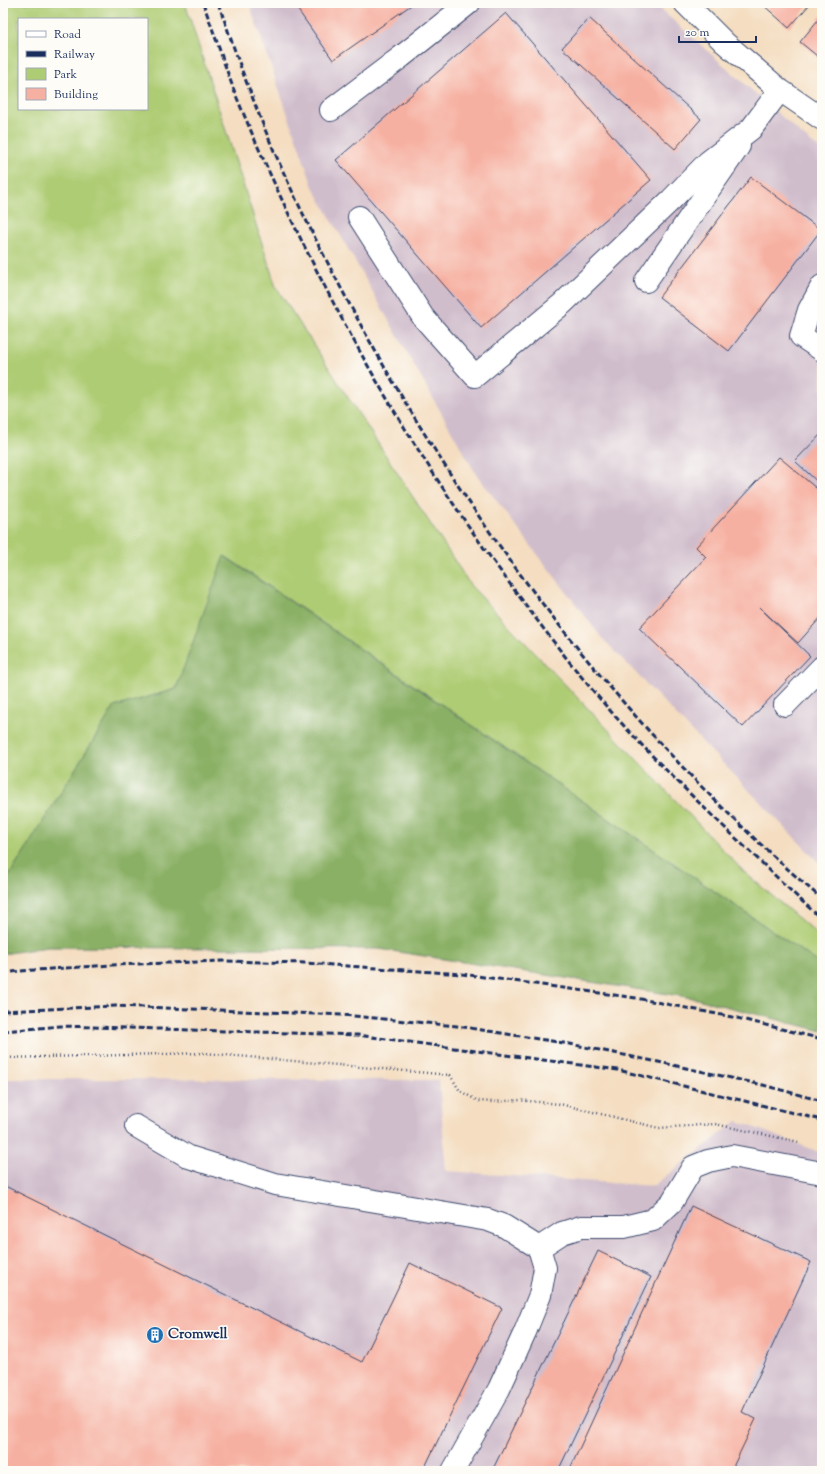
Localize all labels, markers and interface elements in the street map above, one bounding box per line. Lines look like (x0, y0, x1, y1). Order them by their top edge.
legend (18, 18, 148, 110)
scale bar (679, 18, 756, 44)
text: 20 m (685, 24, 710, 42)
text: Road (54, 26, 81, 44)
text: Railway (54, 46, 95, 64)
text: Park (54, 66, 77, 84)
text: Building (54, 86, 98, 104)
building icon: Cromwell (145, 1325, 165, 1345)
place label: Cromwell (168, 1325, 228, 1345)

